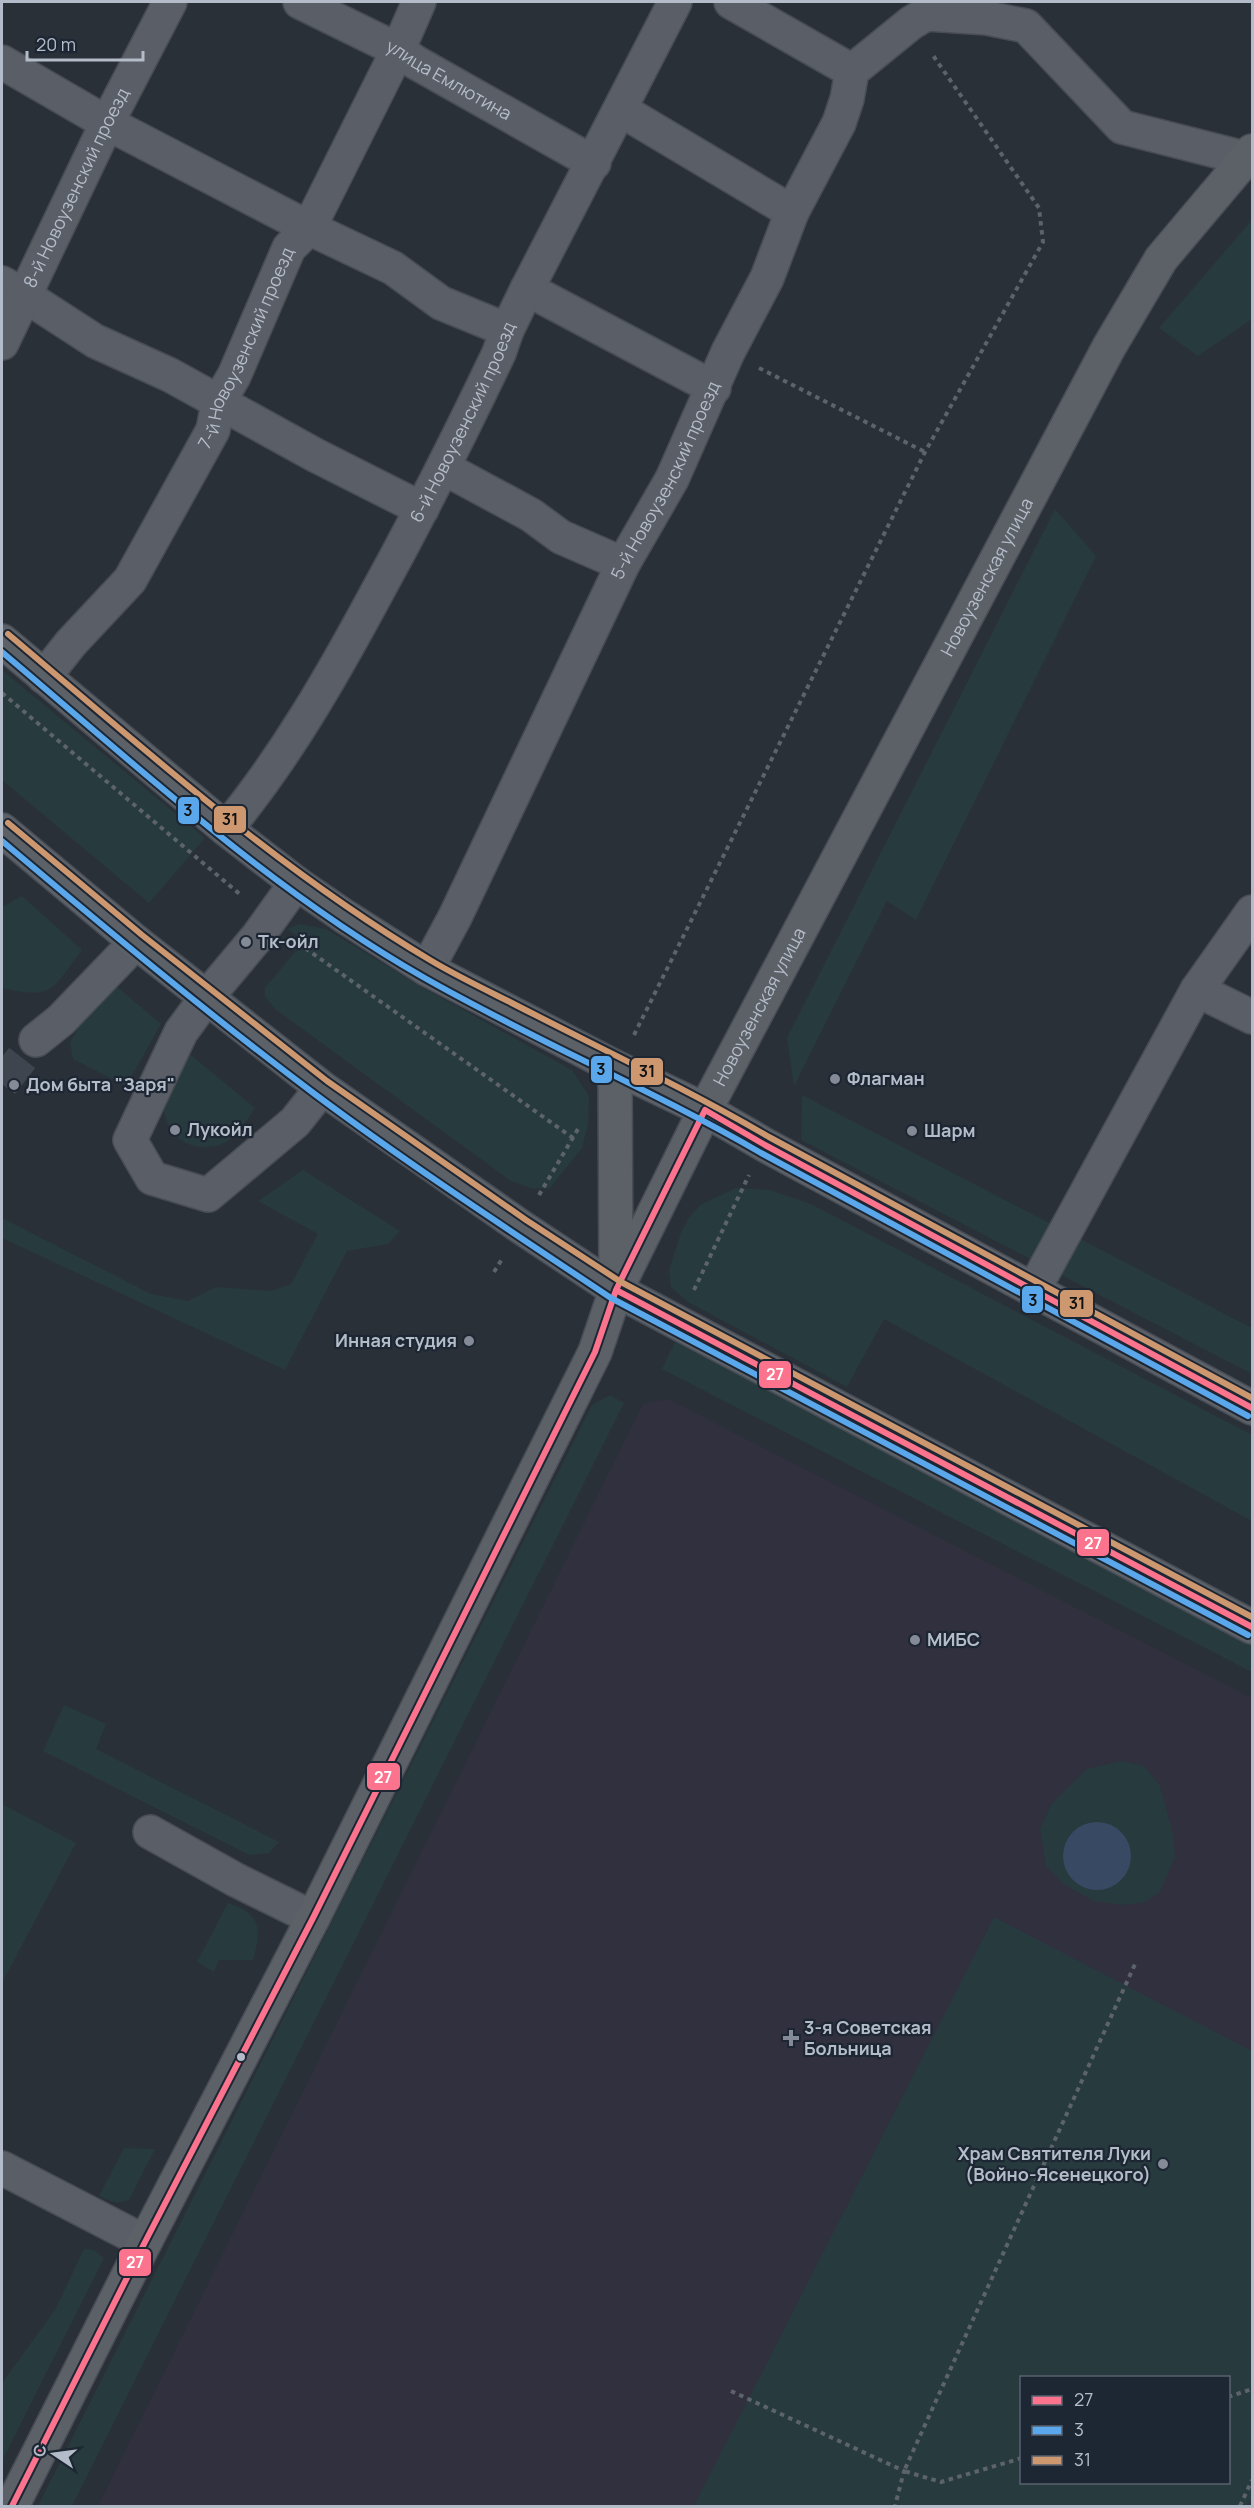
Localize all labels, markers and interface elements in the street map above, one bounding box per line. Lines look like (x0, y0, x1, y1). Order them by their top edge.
scale bar (27, 24, 142, 62)
text: 20 m (36, 32, 76, 56)
street label: улица Емлютина (382, 33, 516, 125)
street label: 8-й Новоузенский проезд (17, 83, 134, 291)
street label: 7-й Новоузенский проезд (192, 243, 299, 453)
street label: 6-й Новоузенский проезд (404, 317, 520, 526)
street label: 5-й Новоузенский проезд (605, 377, 725, 583)
street label: Новоузенская улица (934, 493, 1038, 660)
line badge: 3 (177, 796, 200, 825)
text: 3 (183, 799, 193, 821)
line badge: 31 (213, 805, 247, 834)
text: 31 (222, 808, 238, 830)
street label: Новоузенская улица (707, 923, 811, 1090)
place label: Тк-ойл (258, 929, 319, 953)
marker: Тк-ойл (239, 935, 253, 949)
line badge: 3 (590, 1055, 613, 1084)
line badge: 31 (630, 1057, 664, 1086)
text: 3 (596, 1058, 606, 1080)
text: 31 (639, 1060, 655, 1082)
place label: Флагман (847, 1066, 925, 1090)
place label: Дом быта "Заря" (26, 1072, 175, 1096)
marker: Флагман (828, 1072, 842, 1086)
marker: Дом быта "Заря" (7, 1078, 21, 1092)
place label: Лукойл (187, 1117, 253, 1141)
place label: Шарм (924, 1118, 976, 1142)
marker: Лукойл (168, 1123, 182, 1137)
marker: Шарм (905, 1124, 919, 1138)
line badge: 3 (1021, 1285, 1044, 1314)
text: 3 (1028, 1289, 1038, 1311)
line badge: 31 (1059, 1289, 1094, 1318)
text: 31 (1069, 1292, 1085, 1314)
place label: Инная студия (335, 1328, 457, 1352)
marker: Инная студия (462, 1334, 476, 1348)
line badge: 27 (758, 1360, 792, 1389)
text: 27 (766, 1363, 784, 1385)
line badge: 27 (1076, 1528, 1110, 1557)
text: 27 (1084, 1532, 1102, 1554)
place label: МИБС (927, 1627, 980, 1651)
marker: МИБС (908, 1633, 922, 1647)
line badge: 27 (366, 1762, 401, 1791)
text: 27 (374, 1766, 392, 1788)
place label: 3-я Советская Больница (804, 2015, 931, 2060)
marker: 3-я Советская Больница (782, 2029, 800, 2047)
unlabelled marker (235, 2051, 247, 2063)
place label: Храм Cвятителя Луки (Войно-Ясенецкого) (958, 2141, 1151, 2186)
marker: Храм Cвятителя Луки (Войно-Ясенецкого) (1156, 2157, 1170, 2171)
line badge: 27 (118, 2248, 152, 2277)
text: 27 (126, 2251, 144, 2273)
legend (1020, 2376, 1230, 2484)
text: 27 (1074, 2387, 1093, 2411)
text: 3 (1074, 2417, 1084, 2441)
north arrow (24, 2424, 84, 2484)
text: С (27, 2442, 51, 2459)
text: 31 (1074, 2447, 1091, 2471)

